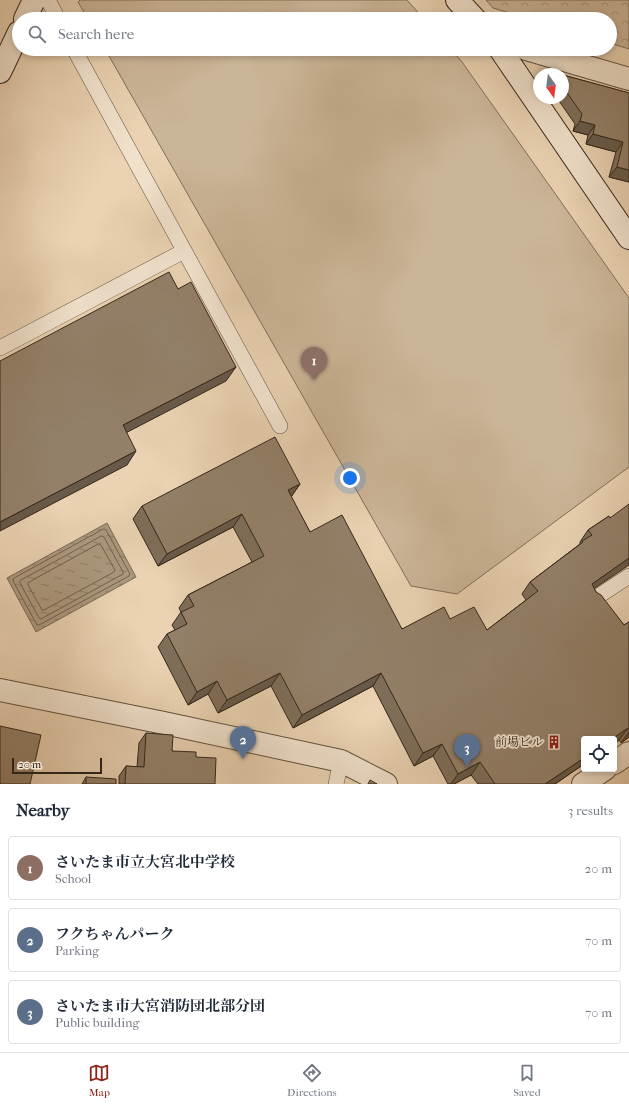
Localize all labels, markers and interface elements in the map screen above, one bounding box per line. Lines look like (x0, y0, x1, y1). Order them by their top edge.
search box (12, 12, 617, 56)
icon: search (26, 23, 48, 45)
text: Search here (58, 25, 134, 43)
north arrow (533, 68, 569, 104)
pin: 1 (301, 347, 327, 380)
your location (340, 468, 360, 488)
pin: 2 (230, 726, 256, 759)
pin: 3 (454, 734, 480, 767)
building icon: 前場ビル (546, 734, 562, 750)
place label: 前場ビル (495, 735, 543, 749)
map controls (581, 736, 617, 772)
button: locate (581, 736, 617, 772)
scale bar (12, 756, 102, 775)
text: 20 m (18, 758, 41, 771)
text: Nearby (16, 800, 70, 820)
text: 3 results (568, 803, 613, 818)
text: さいたま市立大宮北中学校 (55, 853, 235, 871)
text: 1 (28, 861, 32, 876)
text: 20 m (585, 861, 612, 876)
text: School (55, 871, 91, 886)
text: フクちゃんパーク (55, 925, 175, 943)
text: 2 (27, 933, 33, 948)
text: 70 m (585, 933, 612, 948)
text: Parking (55, 943, 99, 958)
text: さいたま市大宮消防団北部分団 (55, 997, 265, 1015)
text: 3 (27, 1005, 33, 1020)
text: 70 m (585, 1005, 612, 1020)
text: Public building (55, 1015, 140, 1030)
tab: Map (88, 1062, 110, 1099)
tab: Directions (287, 1062, 337, 1099)
tab: Saved (513, 1062, 541, 1099)

